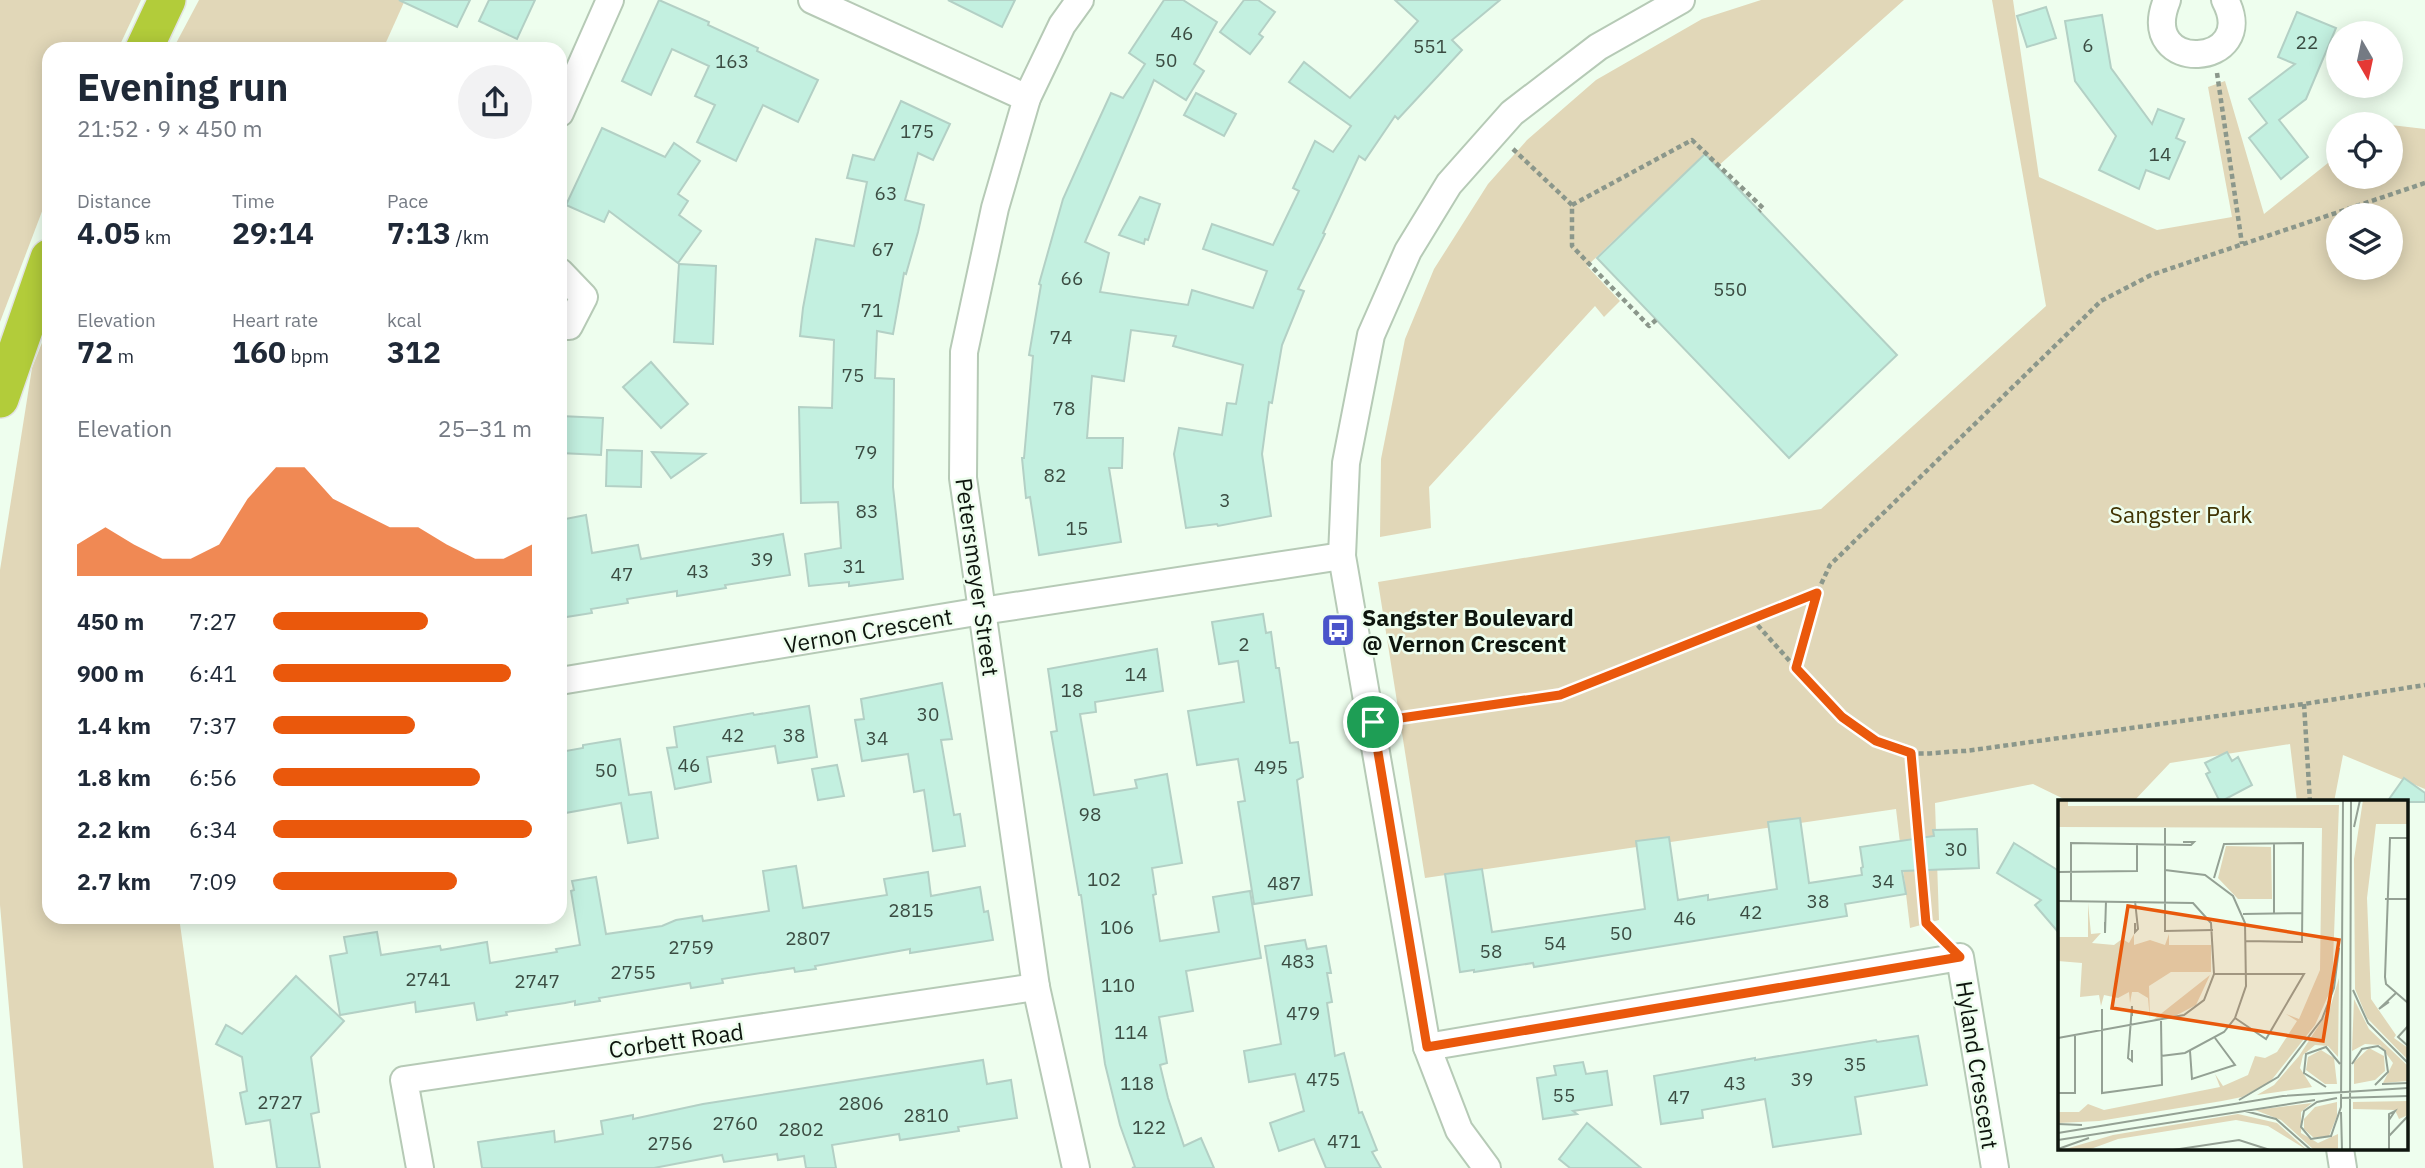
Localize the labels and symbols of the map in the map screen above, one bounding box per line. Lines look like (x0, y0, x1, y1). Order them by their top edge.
house number: 46 (1171, 21, 1193, 45)
north arrow (2326, 21, 2403, 98)
house number: 22 (2296, 30, 2318, 54)
house number: 6 (2082, 33, 2094, 57)
house number: 551 (1413, 34, 1447, 58)
house number: 50 (1155, 48, 1177, 72)
house number: 163 (715, 49, 749, 73)
house number: 175 (900, 119, 934, 143)
house number: 14 (2149, 142, 2171, 166)
house number: 63 (875, 181, 897, 205)
house number: 67 (872, 237, 894, 261)
house number: 66 (1061, 266, 1083, 290)
house number: 550 (1713, 277, 1747, 301)
house number: 71 (861, 298, 883, 322)
house number: 74 (1050, 325, 1072, 349)
house number: 75 (842, 363, 864, 387)
house number: 78 (1053, 396, 1075, 420)
house number: 79 (855, 440, 877, 464)
house number: 82 (1044, 463, 1066, 487)
street label: Petersmeyer Street (949, 476, 1007, 678)
house number: 3 (1219, 488, 1231, 512)
house number: 83 (856, 499, 878, 523)
park label: Sangster Park (2110, 499, 2252, 529)
house number: 15 (1066, 516, 1088, 540)
house number: 39 (751, 547, 773, 571)
house number: 31 (843, 554, 865, 578)
house number: 43 (687, 559, 709, 583)
house number: 47 (611, 562, 633, 586)
street label: Vernon Crescent (781, 600, 955, 660)
place label: Sangster Boulevard @ Vernon Crescent (1362, 602, 1574, 658)
bus stop icon: Sangster Boulevard @ Vernon Crescent (1319, 611, 1357, 649)
house number: 2 (1238, 632, 1250, 656)
house number: 14 (1125, 662, 1147, 686)
house number: 18 (1061, 678, 1083, 702)
pin (1343, 692, 1403, 752)
house number: 30 (917, 702, 939, 726)
house number: 42 (722, 723, 744, 747)
house number: 38 (783, 723, 805, 747)
house number: 34 (866, 726, 888, 750)
house number: 46 (678, 753, 700, 777)
house number: 495 (1254, 755, 1288, 779)
house number: 50 (595, 758, 617, 782)
inset map (2058, 800, 2408, 1150)
house number: 98 (1079, 802, 1101, 826)
house number: 30 (1945, 837, 1967, 861)
house number: 102 (1087, 867, 1121, 891)
house number: 34 (1872, 869, 1894, 893)
house number: 487 (1267, 871, 1301, 895)
house number: 38 (1807, 889, 1829, 913)
house number: 2815 (888, 898, 934, 922)
house number: 42 (1740, 900, 1762, 924)
house number: 46 (1674, 906, 1696, 930)
house number: 106 (1100, 915, 1134, 939)
house number: 50 (1610, 921, 1632, 945)
house number: 2807 (785, 926, 831, 950)
house number: 54 (1544, 931, 1566, 955)
house number: 2759 (668, 935, 714, 959)
house number: 58 (1480, 939, 1502, 963)
house number: 483 (1281, 949, 1315, 973)
house number: 2755 (610, 960, 656, 984)
house number: 2741 (405, 967, 451, 991)
house number: 2747 (514, 969, 560, 993)
house number: 110 (1101, 973, 1135, 997)
street label: Hyland Crescent (1950, 979, 2006, 1151)
house number: 479 (1286, 1001, 1320, 1025)
street label: Corbett Road (607, 1016, 745, 1064)
house number: 114 (1114, 1020, 1148, 1044)
house number: 35 (1844, 1052, 1866, 1076)
house number: 475 (1306, 1067, 1340, 1091)
house number: 39 (1791, 1067, 1813, 1091)
house number: 118 (1120, 1071, 1154, 1095)
house number: 43 (1724, 1071, 1746, 1095)
house number: 55 (1553, 1083, 1575, 1107)
house number: 47 (1668, 1085, 1690, 1109)
house number: 2727 (257, 1090, 303, 1114)
house number: 2806 (838, 1091, 884, 1115)
house number: 2810 (903, 1103, 949, 1127)
house number: 2760 (712, 1111, 758, 1135)
house number: 122 (1132, 1115, 1166, 1139)
house number: 2802 (778, 1117, 824, 1141)
house number: 471 (1327, 1129, 1361, 1153)
house number: 2756 (647, 1131, 693, 1155)

